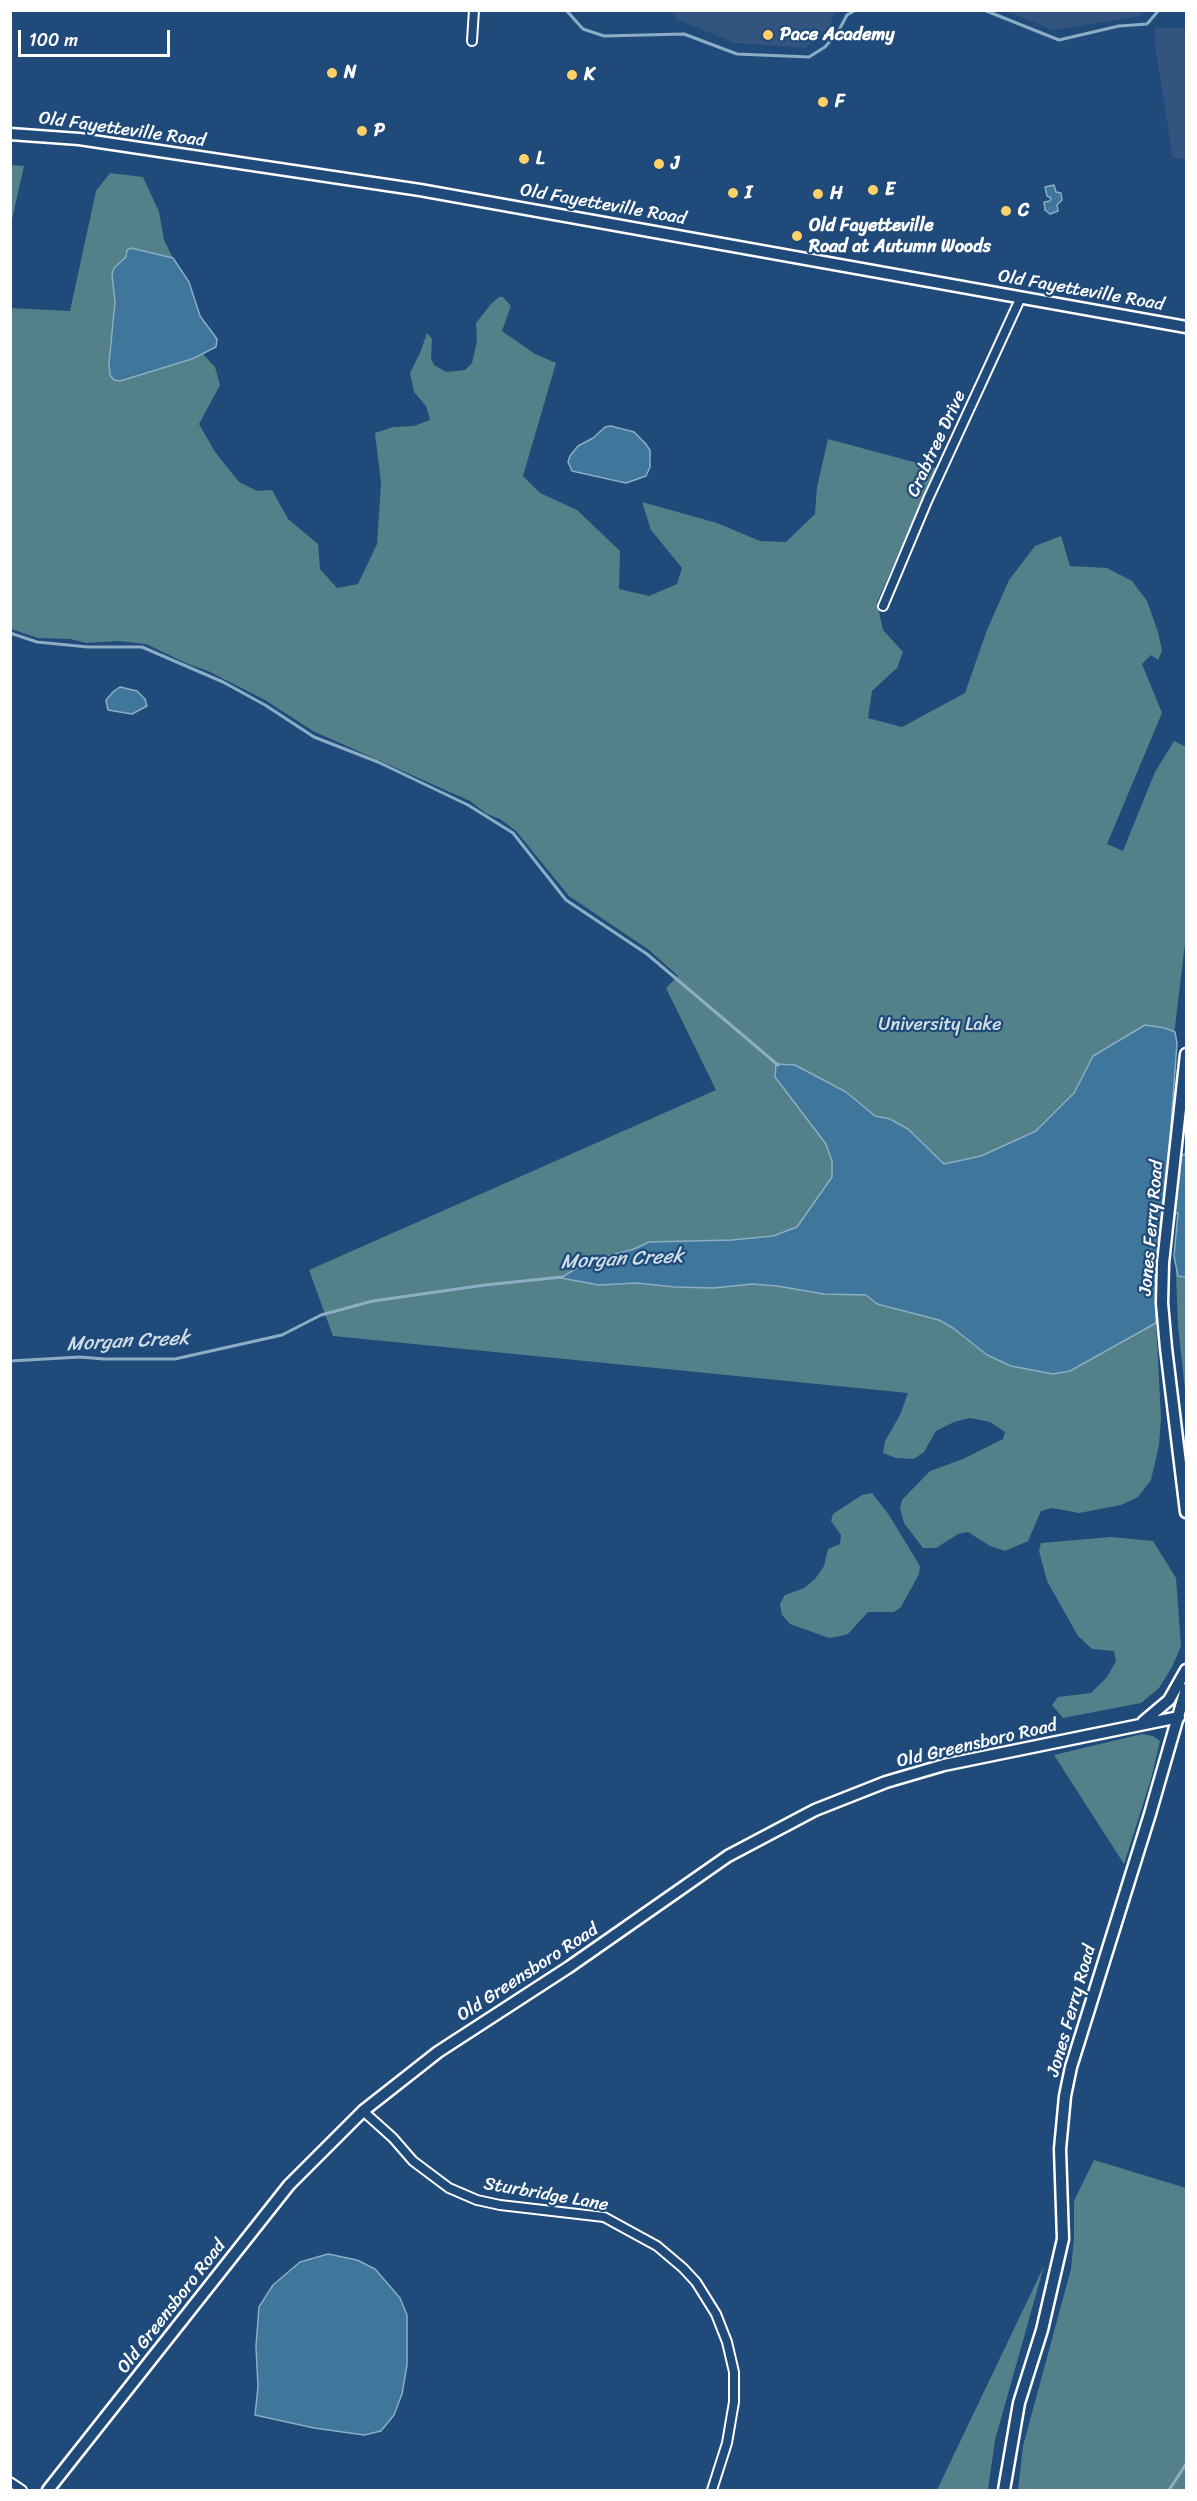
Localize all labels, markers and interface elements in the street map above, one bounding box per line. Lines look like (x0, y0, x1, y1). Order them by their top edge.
scale bar (21, 18, 172, 56)
text: 100 m (29, 24, 78, 56)
place label: Pace Academy (780, 24, 895, 46)
marker: Pace Academy (761, 28, 775, 42)
place label: N (344, 62, 356, 84)
place label: K (584, 64, 595, 86)
marker: N (325, 66, 339, 80)
marker: K (565, 68, 579, 82)
place label: F (835, 91, 845, 113)
marker: F (816, 95, 830, 109)
street label: Old Fayetteville Road (37, 108, 207, 152)
place label: P (374, 120, 385, 142)
marker: P (355, 124, 369, 138)
place label: L (536, 148, 544, 170)
marker: L (517, 152, 531, 166)
place label: J (671, 153, 679, 175)
marker: J (652, 157, 666, 171)
place label: E (885, 179, 895, 201)
street label: Old Fayetteville Road (518, 180, 688, 230)
place label: I (745, 182, 752, 204)
place label: H (830, 183, 843, 205)
marker: E (866, 183, 880, 197)
marker: I (726, 186, 740, 200)
marker: H (811, 187, 825, 201)
place label: C (1018, 200, 1029, 222)
marker: C (999, 204, 1013, 218)
place label: Old Fayetteville Road at Autumn Woods (809, 215, 991, 258)
marker: Old Fayetteville Road at Autumn Woods (790, 229, 804, 243)
street label: Old Fayetteville Road (996, 266, 1166, 316)
street label: Crabtree Drive (903, 387, 971, 501)
park label: University Lake (879, 1014, 1001, 1036)
street label: Jones Ferry Road (1135, 1159, 1169, 1297)
water label: Morgan Creek (560, 1245, 684, 1275)
water label: Morgan Creek (66, 1327, 190, 1357)
street label: Old Greensboro Road (895, 1715, 1059, 1773)
street label: Old Greensboro Road (453, 1919, 603, 2027)
street label: Jones Ferry Road (1043, 1943, 1101, 2079)
street label: Sturbridge Lane (482, 2173, 610, 2217)
street label: Old Greensboro Road (113, 2236, 231, 2378)

